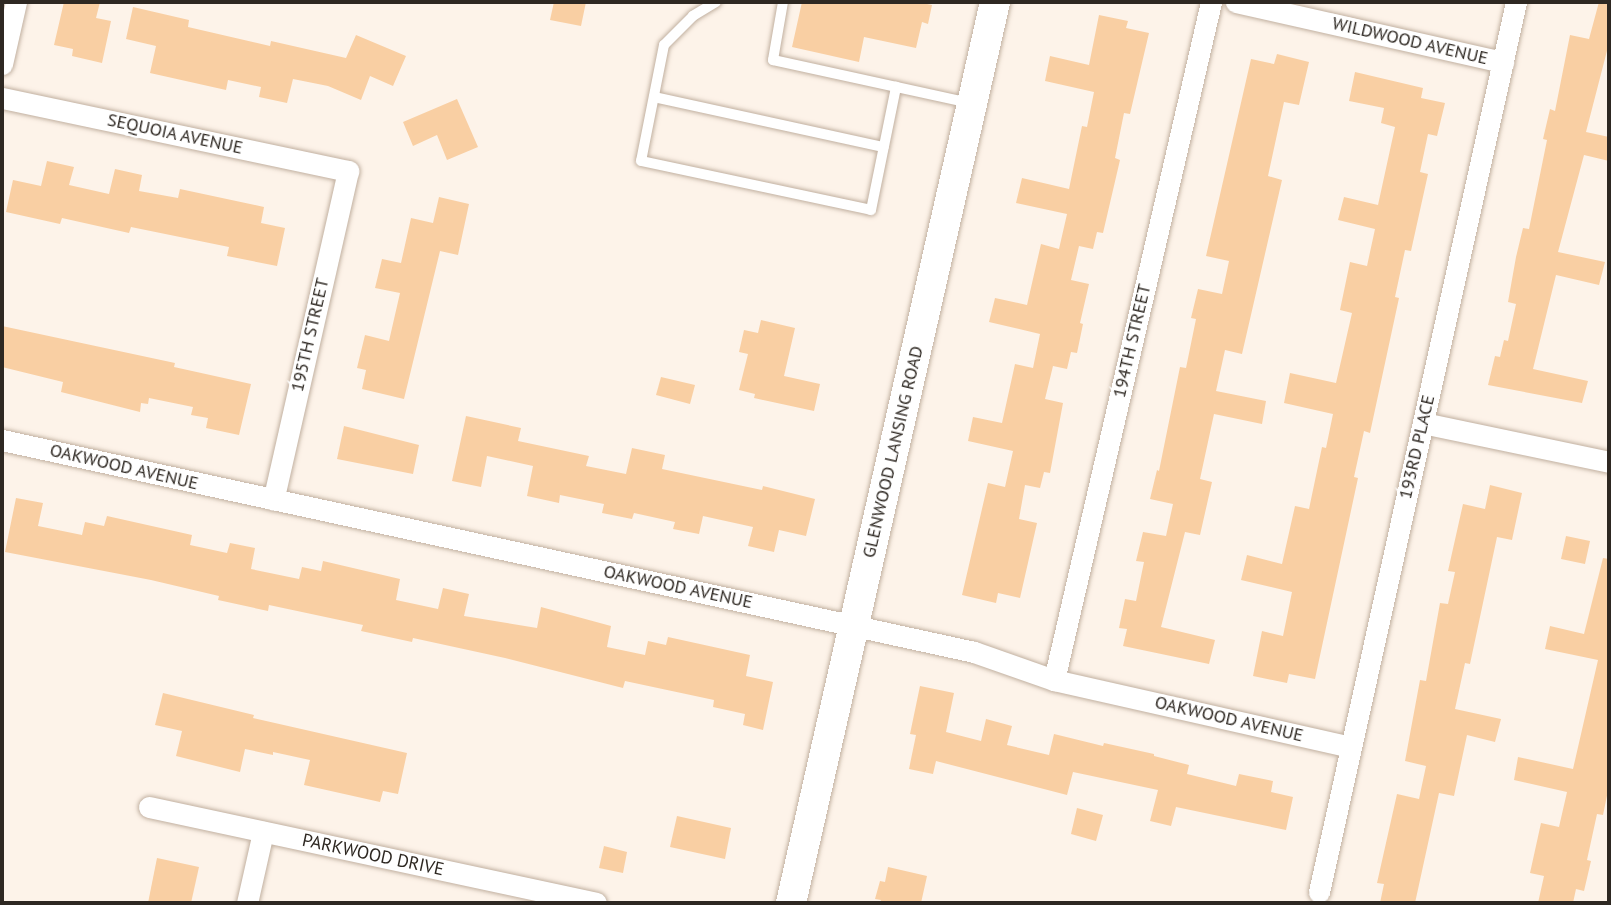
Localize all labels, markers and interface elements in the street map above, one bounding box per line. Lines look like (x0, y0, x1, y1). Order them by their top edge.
street label: WILDWOOD AVENUE (1330, 13, 1490, 69)
street label: SEQUOIA AVENUE (105, 109, 245, 159)
street label: 195TH STREET (286, 276, 334, 394)
street label: 194TH STREET (1108, 282, 1156, 400)
street label: GLENWOOD LANSING ROAD (858, 344, 928, 560)
street label: 193RD PLACE (1395, 393, 1439, 501)
street label: OAKWOOD AVENUE (47, 439, 201, 495)
street label: OAKWOOD AVENUE (601, 561, 755, 613)
street label: OAKWOOD AVENUE (1152, 691, 1306, 747)
street label: PARKWOOD DRIVE (300, 829, 446, 881)

